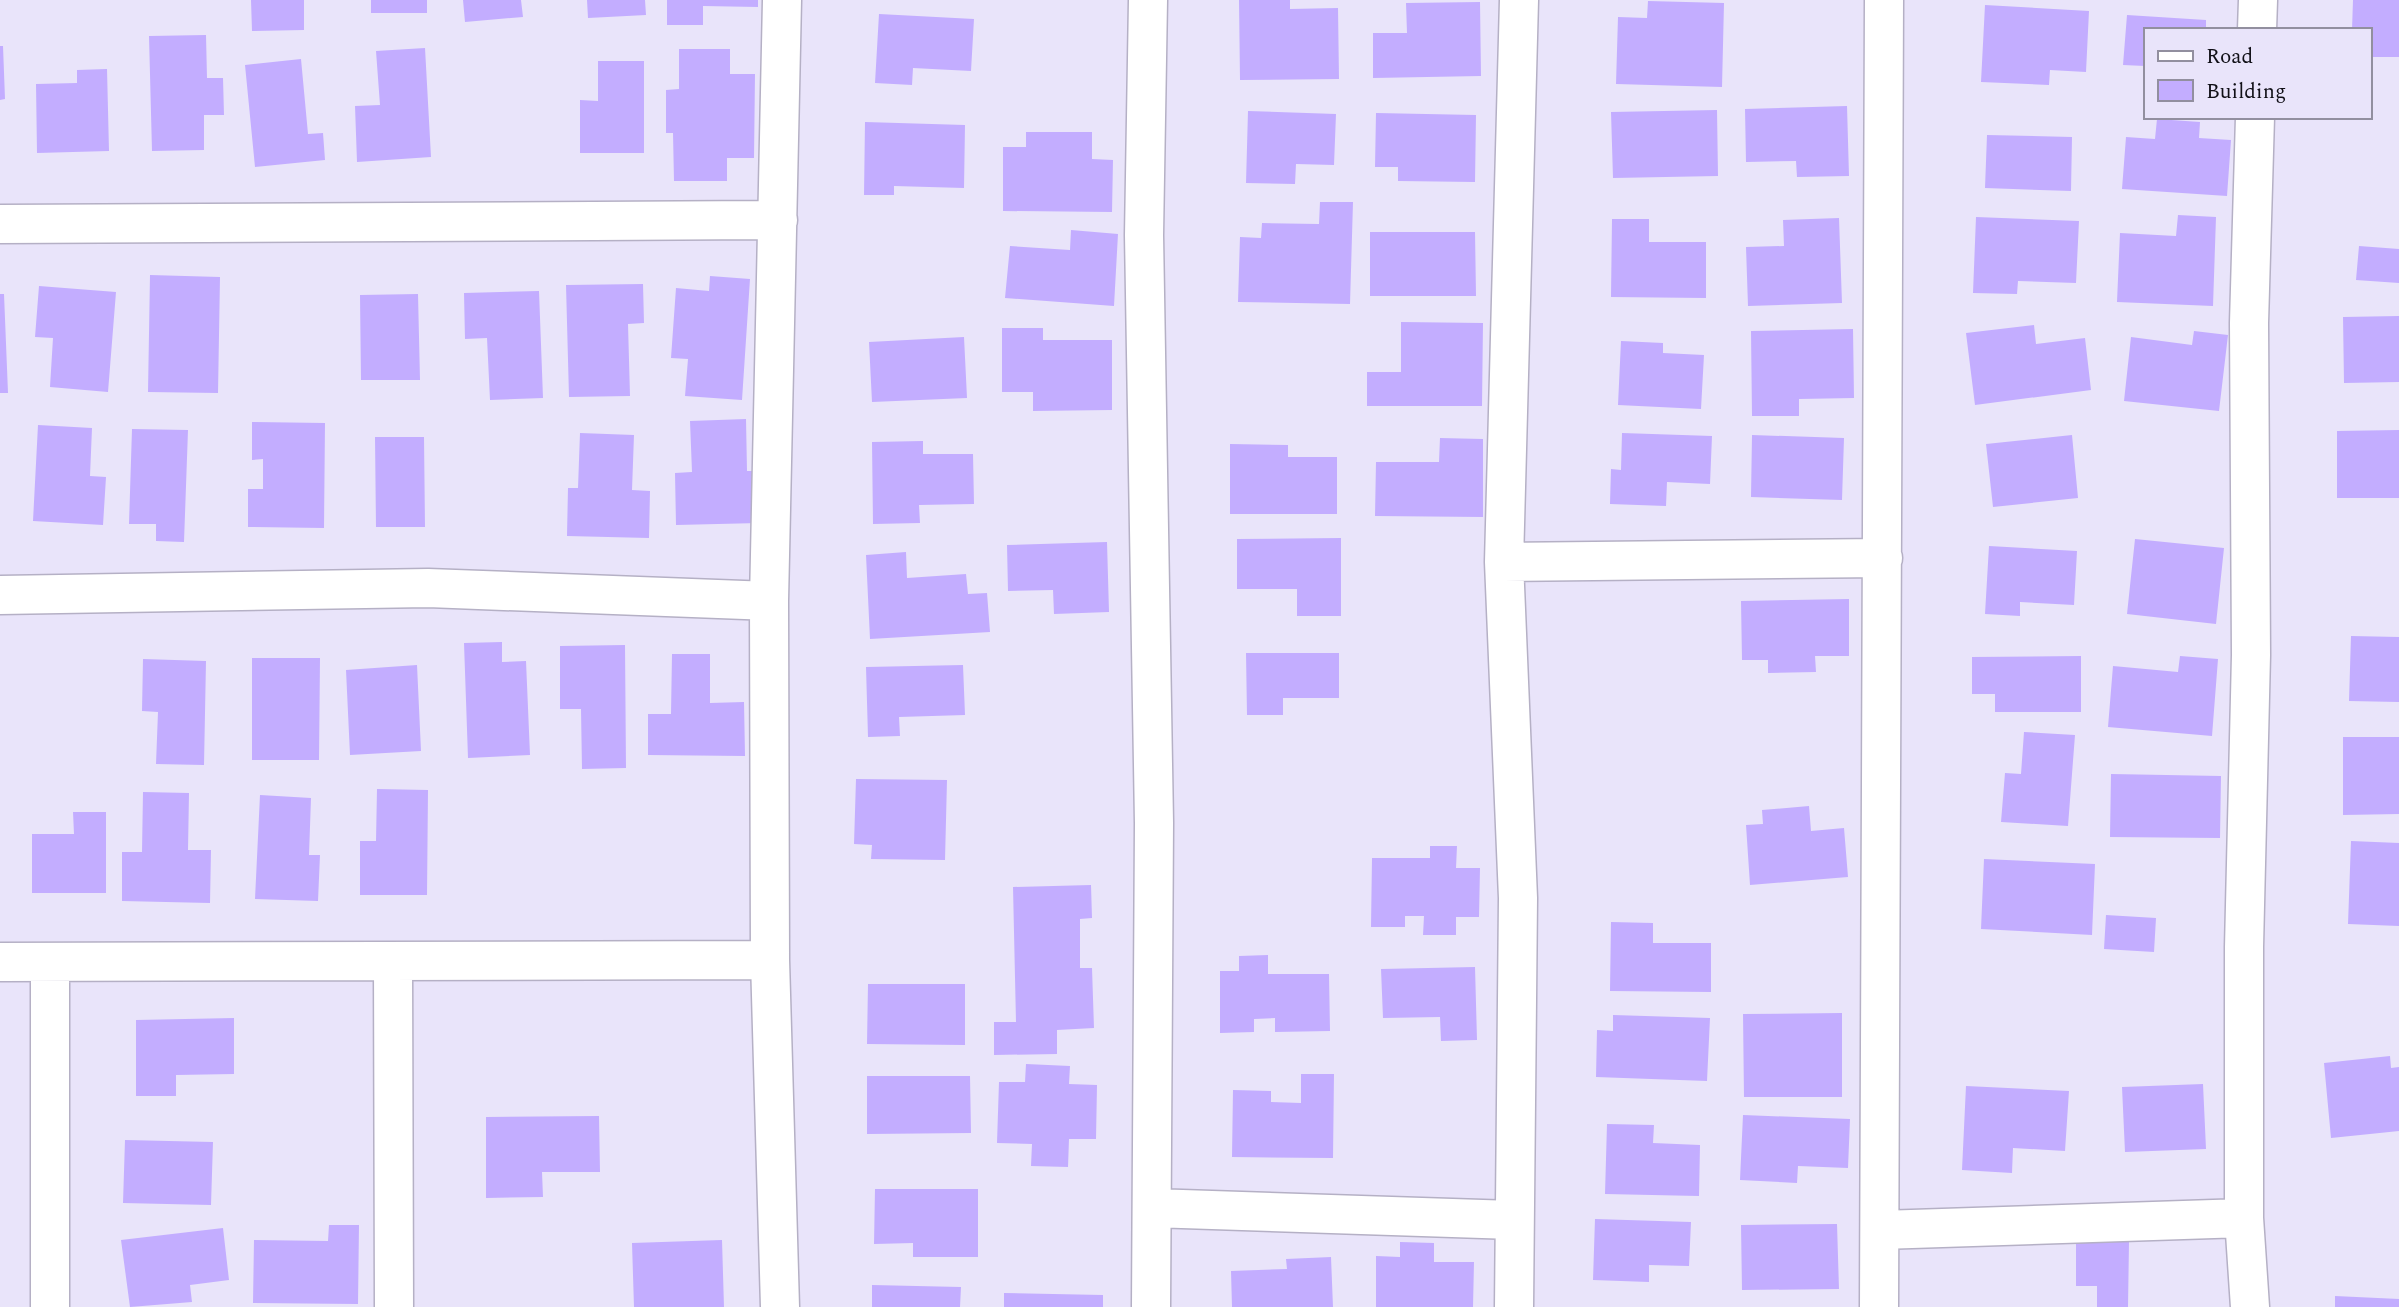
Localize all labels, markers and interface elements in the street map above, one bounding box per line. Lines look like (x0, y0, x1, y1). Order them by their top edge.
legend (2144, 28, 2371, 119)
text: Road (2206, 41, 2253, 73)
text: Building (2206, 76, 2286, 108)

